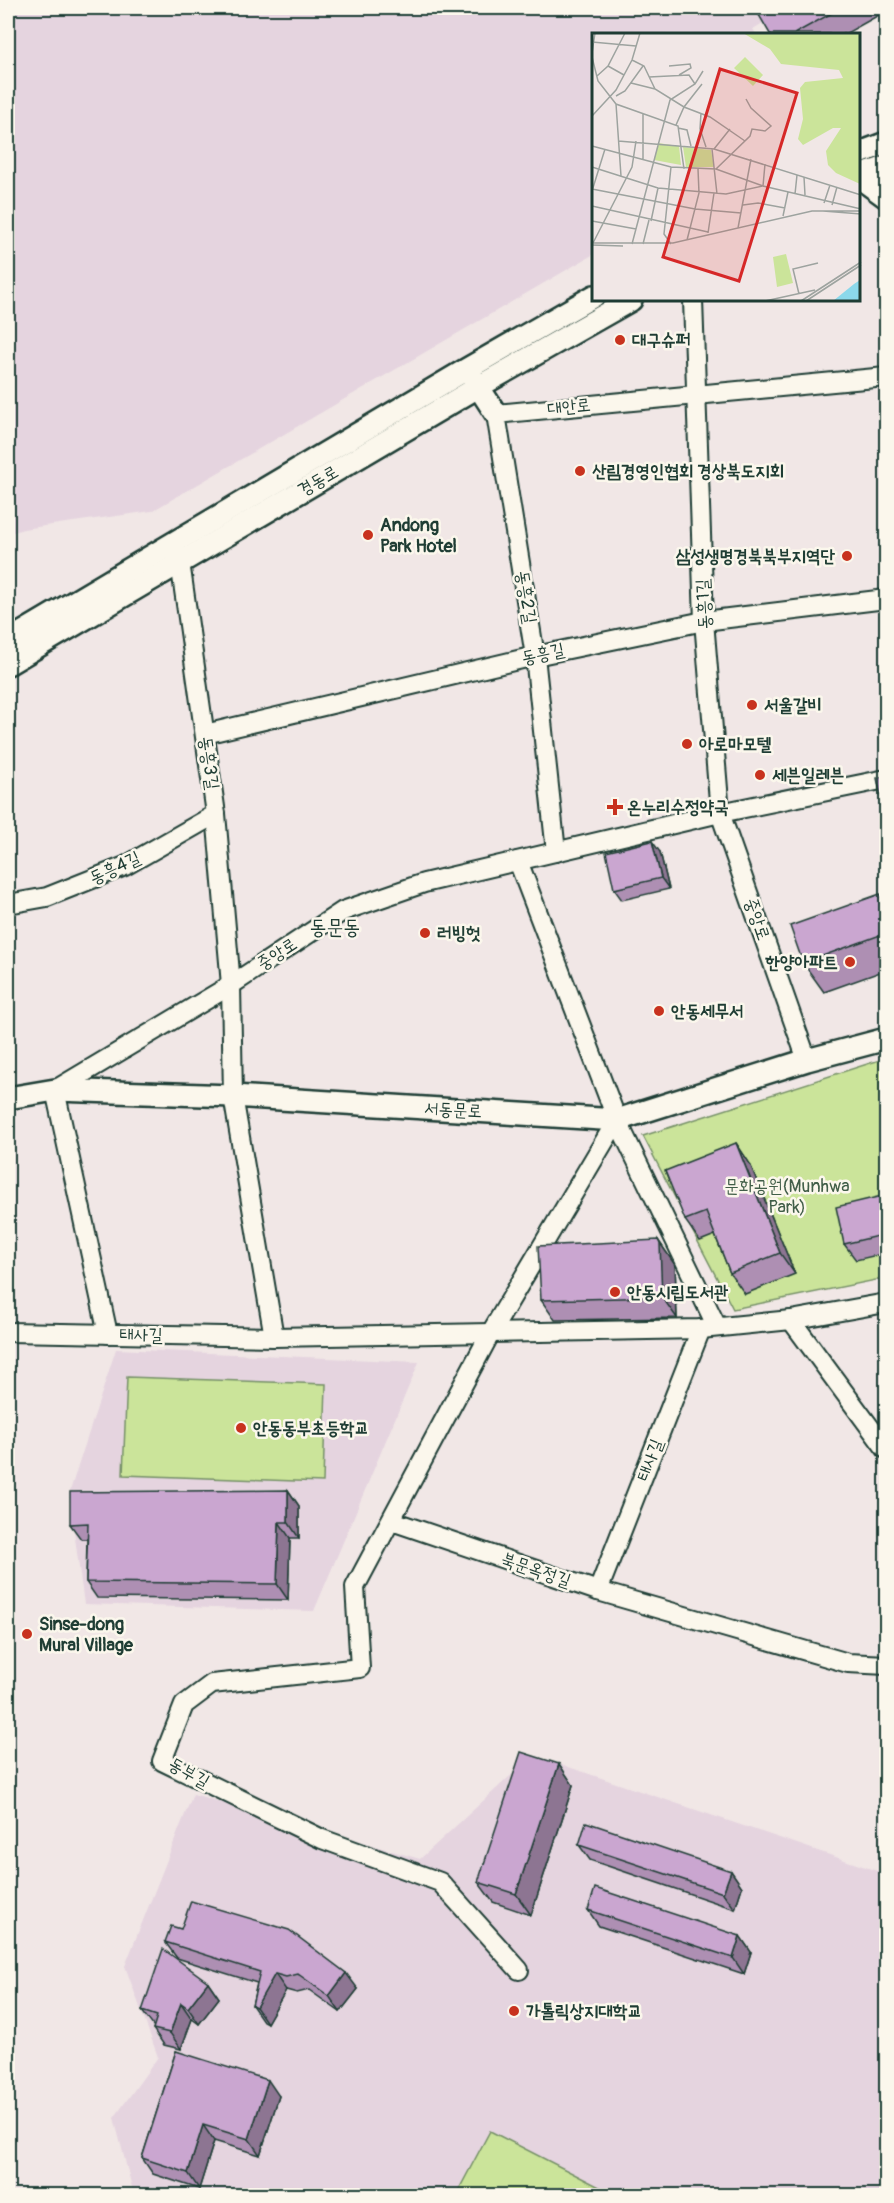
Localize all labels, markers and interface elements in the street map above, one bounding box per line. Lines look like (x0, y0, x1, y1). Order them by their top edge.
inset map (592, 33, 861, 302)
place label: 대구슈퍼 (632, 329, 690, 352)
marker: 대구슈퍼 (613, 333, 627, 347)
street label: 대안로 (546, 393, 592, 421)
street label: 경동로 (293, 460, 343, 502)
place label: 산림경영인협회 경상북도지회 (592, 460, 784, 483)
marker: 산림경영인협회 경상북도지회 (573, 464, 587, 478)
place label: Andong Park Hotel (380, 514, 457, 558)
marker: Andong Park Hotel (361, 528, 375, 542)
place label: 삼성생명경북북부지역단 (676, 545, 836, 568)
marker: 삼성생명경북북부지역단 (840, 549, 854, 563)
street label: 동흥2길 (510, 569, 542, 626)
street label: 동흥1길 (691, 578, 717, 630)
street label: 동흥길 (519, 638, 567, 670)
place label: 서울갈비 (764, 694, 822, 717)
marker: 서울갈비 (745, 698, 759, 712)
place label: 아로마모텔 (699, 733, 772, 756)
street label: 동흥3길 (194, 735, 224, 792)
marker: 아로마모텔 (680, 737, 694, 751)
place label: 세븐일레븐 (772, 764, 844, 787)
marker: 세븐일레븐 (753, 768, 767, 782)
place label: 온누리수정약국 (627, 796, 728, 819)
marker: 온누리수정약국 (608, 800, 622, 814)
street label: 동흥4길 (86, 846, 145, 890)
street label: 중앙로 (739, 895, 775, 943)
district label: 동문동 (310, 914, 360, 941)
place label: 러빙헛 (437, 922, 481, 945)
marker: 러빙헛 (418, 926, 432, 940)
street label: 중앙로 (253, 933, 301, 975)
place label: 한양아파트 (765, 951, 838, 974)
marker: 한양아파트 (843, 955, 857, 969)
place label: 안동세무서 (671, 1000, 743, 1023)
marker: 안동세무서 (652, 1004, 666, 1018)
street label: 서동문로 (423, 1097, 483, 1123)
park label: 문화공원(Munhwa Park) (724, 1175, 850, 1219)
place label: 안동시립도서관 (627, 1281, 729, 1304)
marker: 안동시립도서관 (608, 1285, 622, 1299)
street label: 태사길 (119, 1323, 163, 1347)
place label: 안동동부초등학교 (253, 1417, 369, 1440)
marker: 안동동부초등학교 (234, 1421, 248, 1435)
street label: 태사길 (631, 1435, 669, 1484)
street label: 북문옥정길 (498, 1547, 574, 1593)
place label: Sinse-dong Mural Village (39, 1613, 134, 1657)
marker: Sinse-dong Mural Village (20, 1627, 34, 1641)
street label: 동부길 (164, 1752, 214, 1794)
place label: 가톨릭상지대학교 (526, 2000, 642, 2023)
marker: 가톨릭상지대학교 (507, 2004, 521, 2018)

